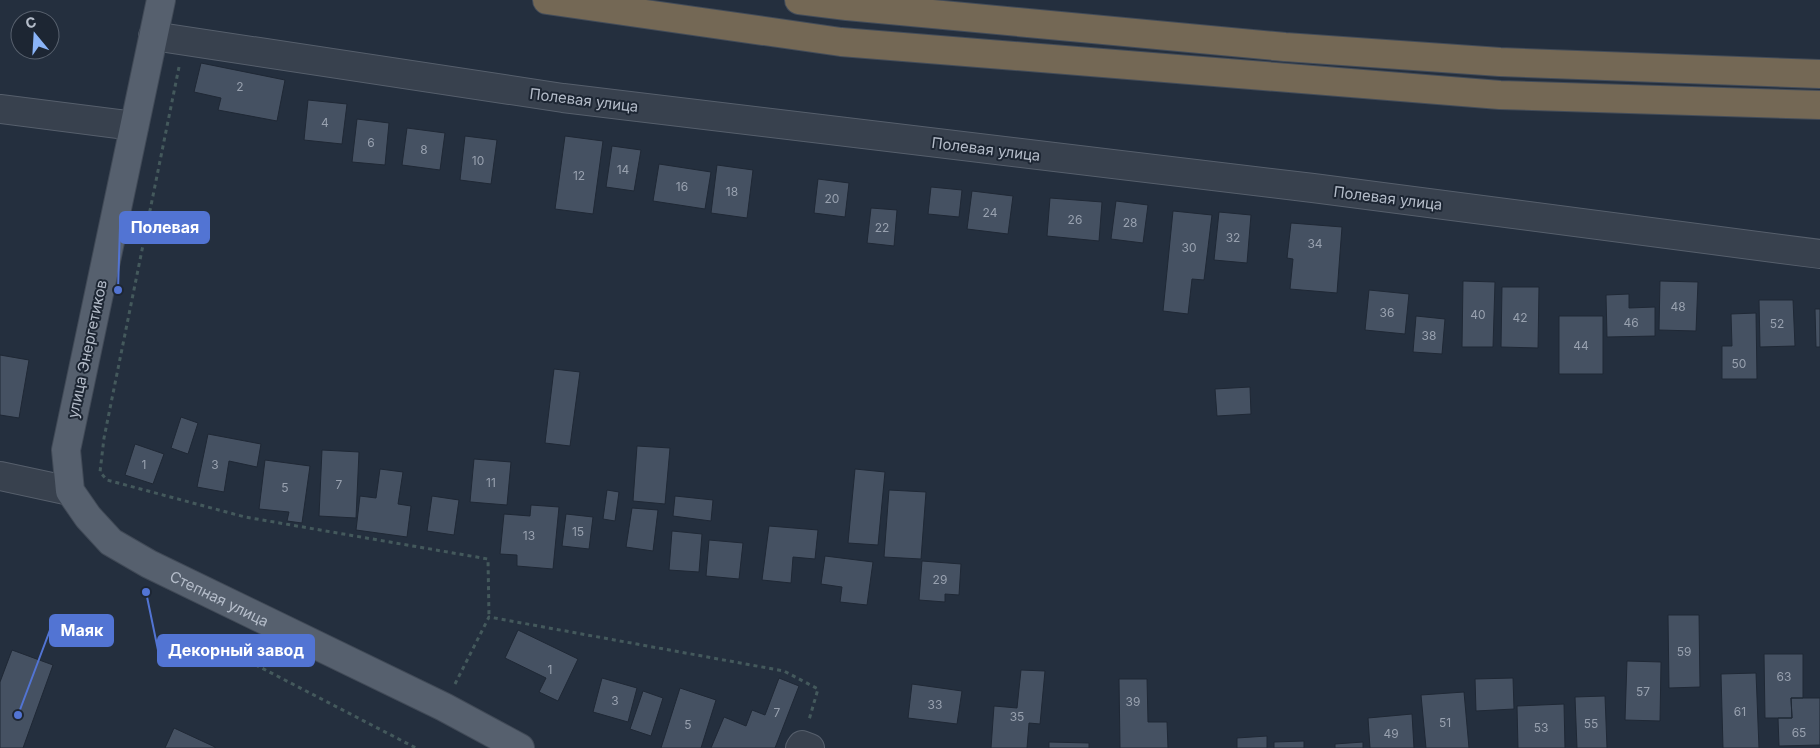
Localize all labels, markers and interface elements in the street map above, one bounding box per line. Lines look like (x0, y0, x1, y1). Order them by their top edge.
north arrow (10, 10, 60, 60)
text: С (23, 12, 38, 32)
house number: 2 (236, 79, 244, 94)
street label: Полевая улица (528, 84, 640, 116)
house number: 4 (321, 115, 329, 130)
street label: Полевая улица (930, 133, 1042, 165)
house number: 6 (367, 135, 375, 150)
house number: 8 (420, 142, 428, 157)
house number: 10 (472, 153, 484, 168)
house number: 14 (617, 162, 630, 177)
house number: 12 (573, 168, 585, 183)
house number: 16 (676, 179, 688, 194)
street label: Полевая улица (1332, 182, 1444, 214)
house number: 18 (726, 184, 738, 199)
house number: 20 (825, 191, 839, 206)
house number: 24 (983, 205, 998, 220)
callout: Полевая (120, 212, 209, 243)
house number: 26 (1068, 212, 1082, 227)
house number: 28 (1123, 215, 1137, 230)
text: Полевая (131, 217, 199, 237)
house number: 22 (875, 220, 889, 235)
house number: 32 (1226, 230, 1240, 245)
house number: 34 (1307, 236, 1323, 251)
house number: 30 (1182, 240, 1196, 255)
street label: улица Энергетиков (63, 278, 111, 420)
house number: 48 (1670, 299, 1686, 314)
house number: 36 (1380, 305, 1394, 320)
house number: 40 (1470, 307, 1486, 322)
house number: 42 (1512, 310, 1528, 325)
house number: 46 (1623, 315, 1639, 330)
house number: 52 (1770, 316, 1784, 331)
house number: 38 (1422, 328, 1436, 343)
house number: 44 (1573, 338, 1589, 353)
house number: 50 (1732, 356, 1746, 371)
house number: 1 (142, 457, 146, 472)
house number: 3 (211, 457, 219, 472)
house number: 11 (486, 475, 496, 490)
house number: 7 (336, 477, 343, 492)
house number: 5 (281, 480, 289, 495)
house number: 15 (572, 524, 584, 539)
house number: 13 (523, 528, 535, 543)
street label: Степная улица (167, 566, 272, 630)
house number: 29 (933, 572, 947, 587)
callout: Маяк (50, 615, 113, 646)
text: Маяк (61, 620, 104, 640)
callout: Декорный завод (158, 635, 314, 666)
text: Декорный завод (168, 640, 304, 660)
house number: 59 (1677, 644, 1691, 659)
house number: 1 (548, 662, 552, 677)
house number: 63 (1777, 669, 1791, 684)
house number: 57 (1636, 684, 1650, 699)
house number: 3 (611, 693, 619, 708)
house number: 39 (1126, 694, 1140, 709)
house number: 33 (928, 697, 942, 712)
house number: 61 (1734, 704, 1746, 719)
house number: 7 (774, 705, 781, 720)
house number: 35 (1010, 709, 1024, 724)
house number: 51 (1439, 715, 1451, 730)
house number: 55 (1584, 716, 1598, 731)
house number: 5 (684, 717, 692, 732)
house number: 53 (1534, 720, 1548, 735)
house number: 65 (1792, 725, 1806, 740)
house number: 49 (1383, 726, 1399, 741)

